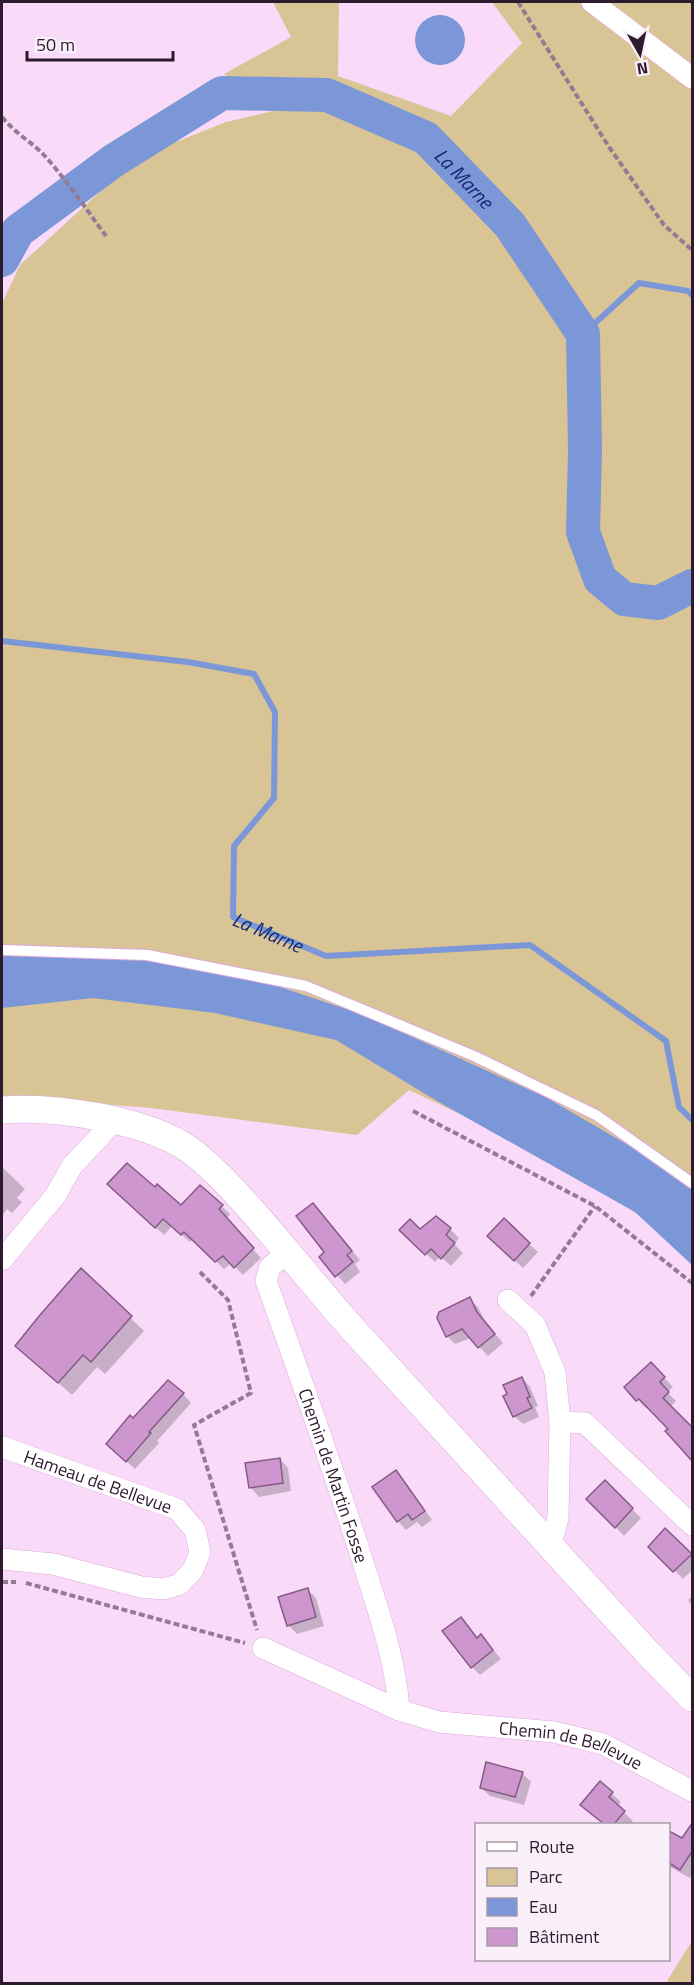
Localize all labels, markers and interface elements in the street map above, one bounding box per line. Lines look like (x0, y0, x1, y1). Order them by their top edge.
scale bar (27, 24, 172, 62)
north arrow (610, 24, 670, 84)
text: 50 m (36, 31, 75, 58)
text: N (635, 56, 650, 82)
water label: La Marne (428, 141, 503, 217)
water label: La Marne (228, 903, 310, 961)
street label: Chemin de Martin Fosse (292, 1385, 376, 1566)
street label: Hameau de Bellevue (20, 1442, 176, 1520)
street label: Chemin de Bellevue (498, 1714, 648, 1776)
legend (475, 1823, 670, 1961)
text: Route (529, 1833, 574, 1860)
text: Parc (529, 1863, 563, 1890)
text: Eau (529, 1893, 558, 1920)
text: Bâtiment (529, 1923, 600, 1950)

